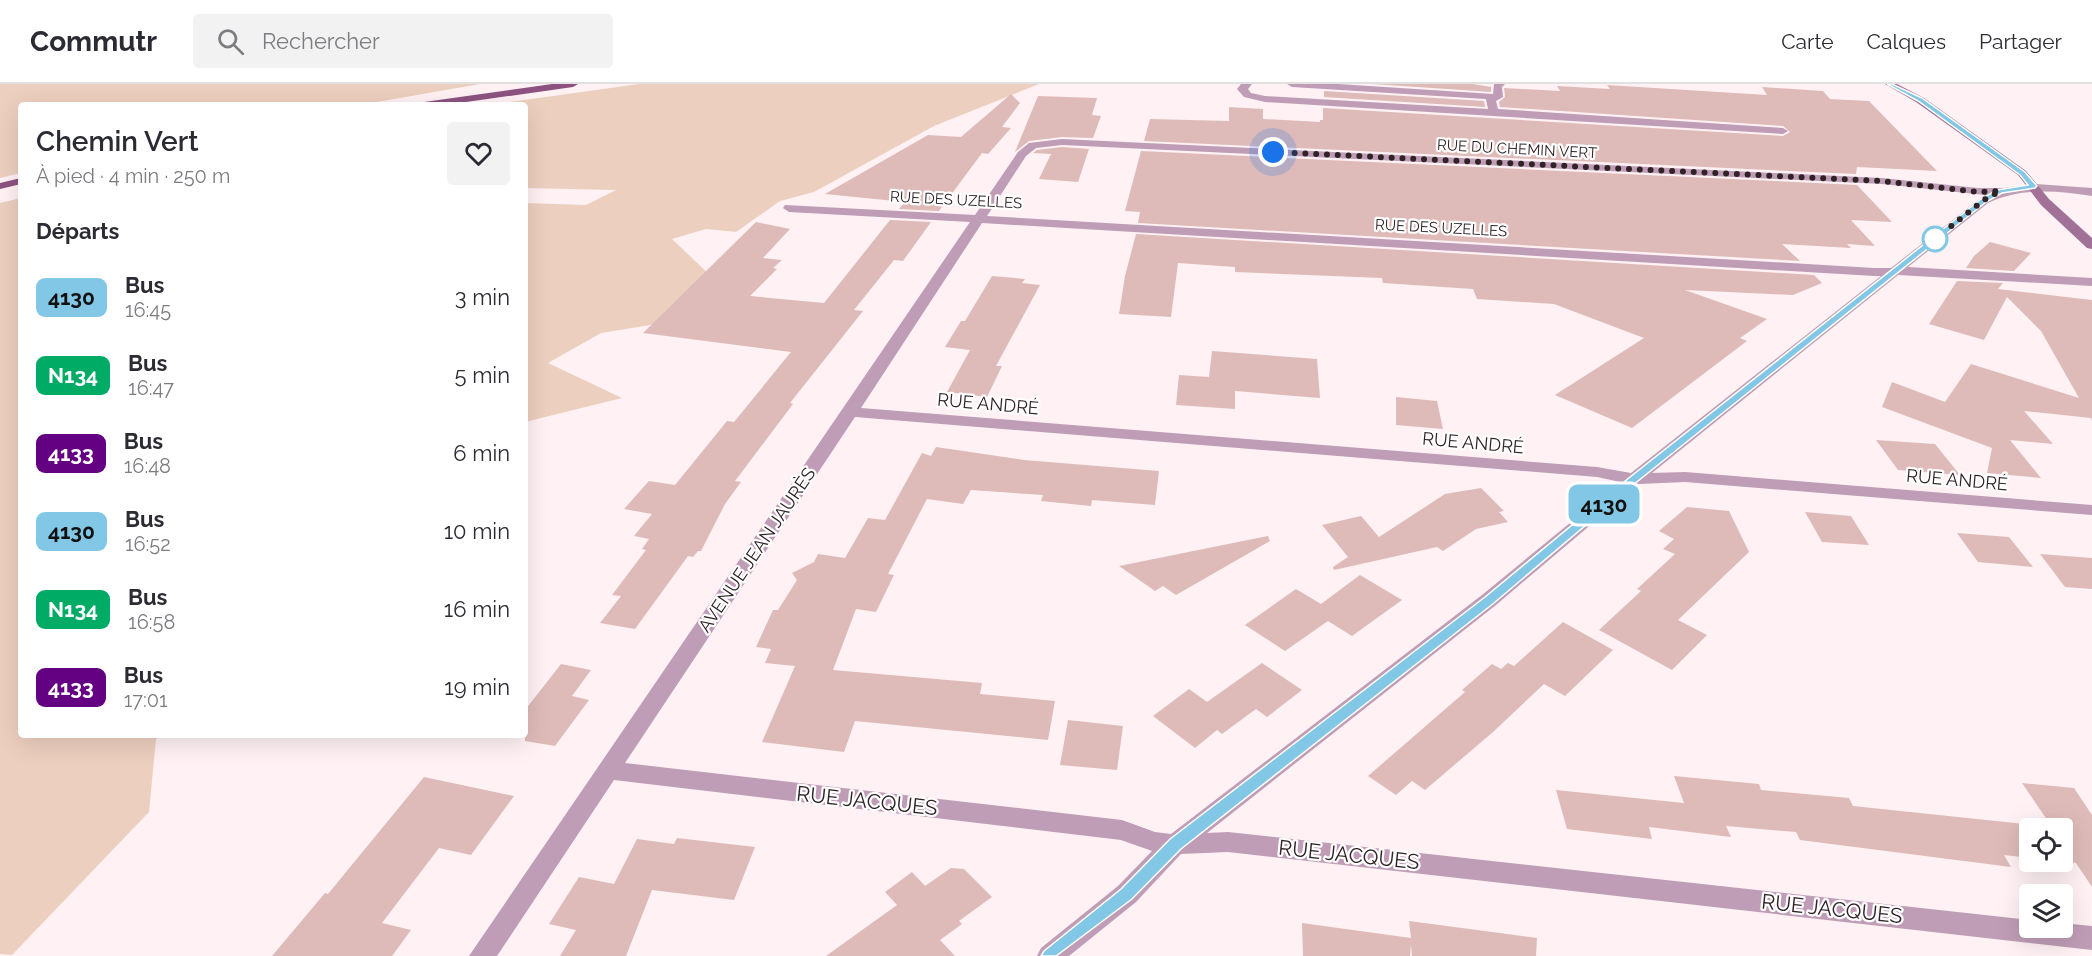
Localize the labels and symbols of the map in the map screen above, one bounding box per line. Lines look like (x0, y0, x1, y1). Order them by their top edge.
street label: RUE DU CHEMIN VERT (1436, 136, 1598, 162)
your location (1258, 137, 1288, 167)
street label: RUE DES UZELLES (889, 188, 1023, 212)
street label: RUE DES UZELLES (1374, 216, 1508, 240)
unlabelled marker (1922, 226, 1948, 252)
street label: RUE ANDRÉ (936, 388, 1040, 418)
street label: RUE ANDRÉ (1421, 427, 1525, 457)
street label: AVENUE JEAN JAURÈS (693, 463, 820, 636)
street label: RUE ANDRÉ (1905, 464, 2009, 494)
line badge: 4130 (1562, 484, 1646, 524)
street label: RUE JACQUES (795, 781, 939, 820)
street label: RUE JACQUES (1277, 835, 1421, 874)
street label: RUE JACQUES (1760, 889, 1904, 928)

